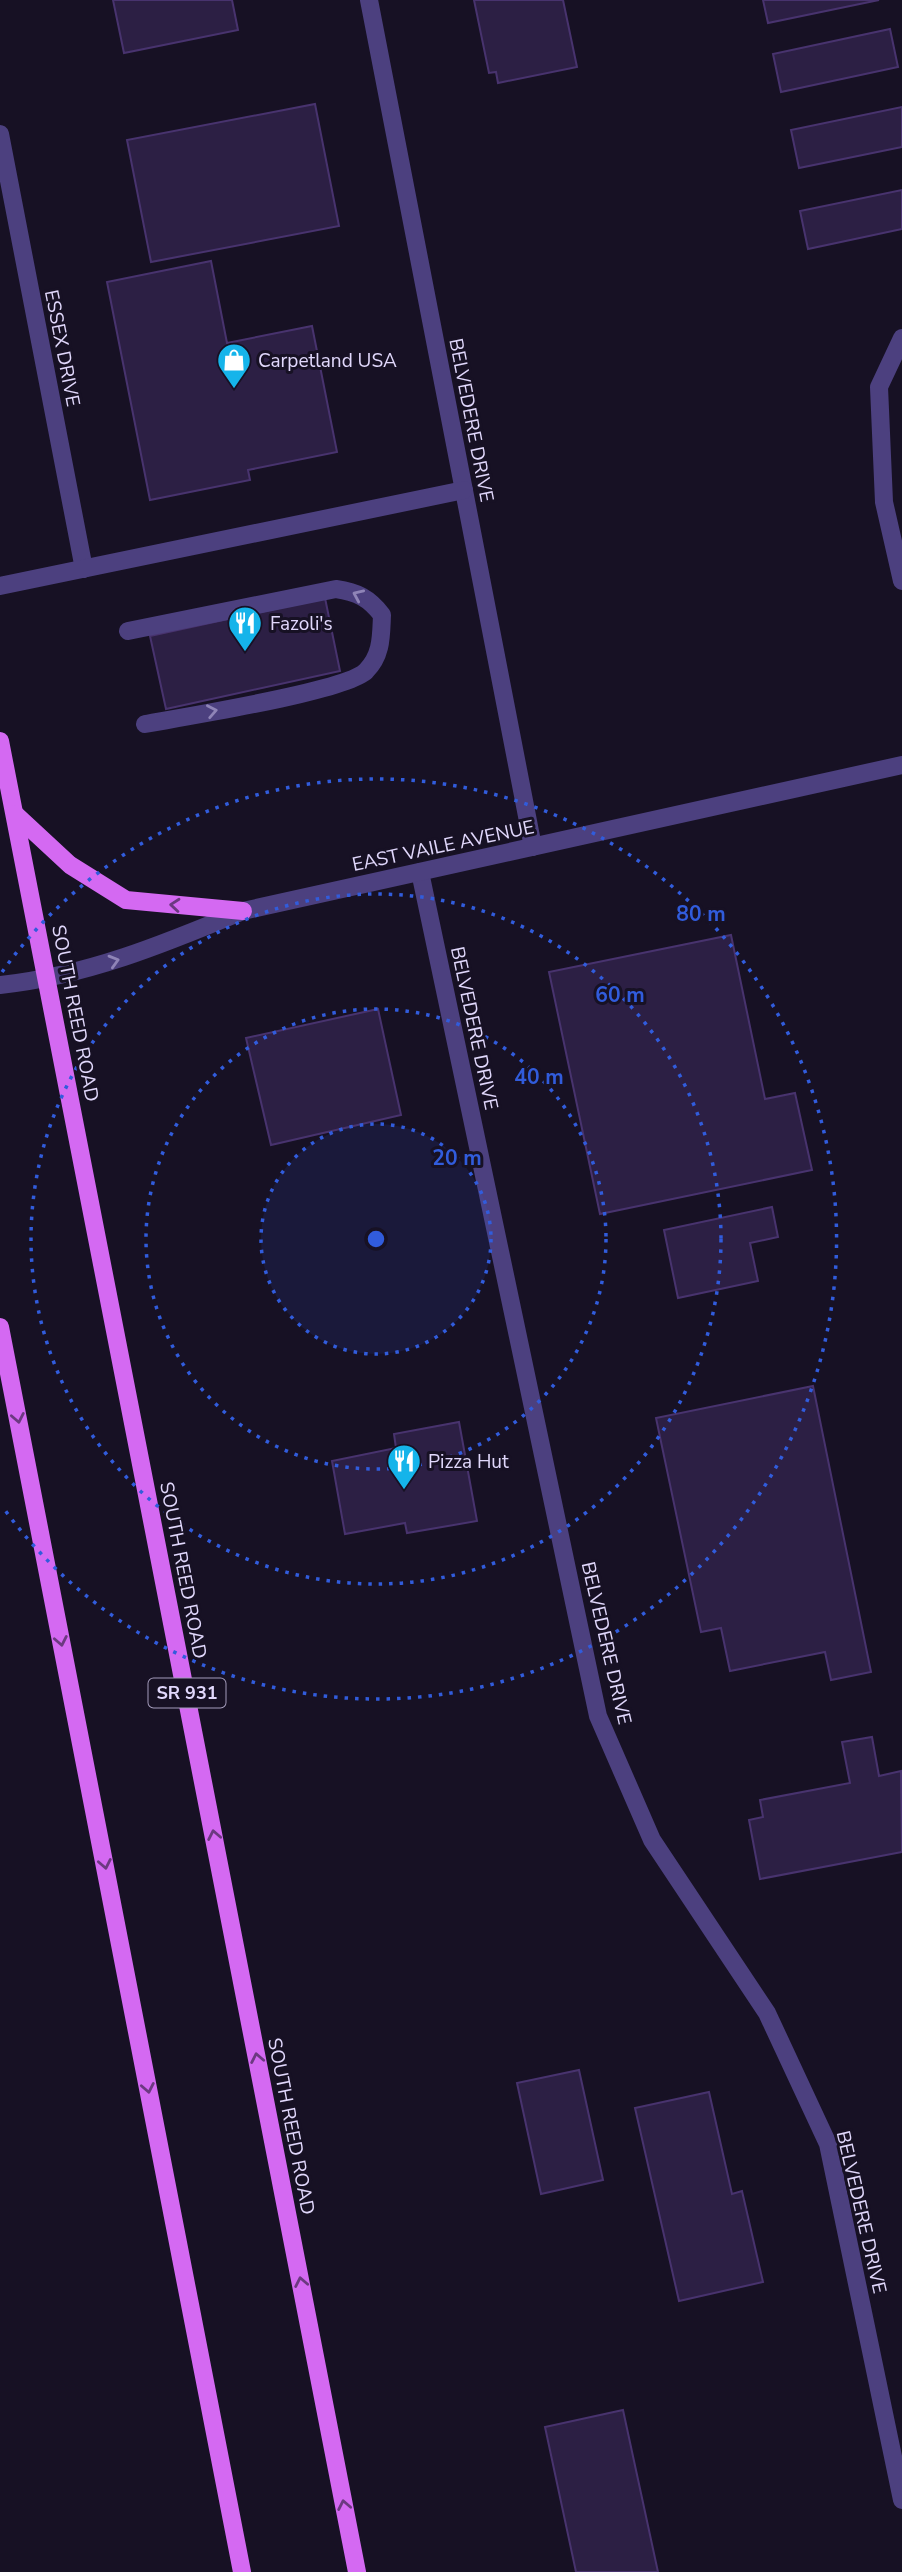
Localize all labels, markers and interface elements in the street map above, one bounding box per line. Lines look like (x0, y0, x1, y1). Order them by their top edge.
street label: ESSEX DRIVE (38, 288, 86, 409)
street label: BELVEDERE DRIVE (442, 336, 500, 504)
shop icon: Carpetland USA (215, 341, 253, 390)
place label: Carpetland USA (258, 348, 397, 374)
one-way arrow (353, 589, 365, 603)
restaurant icon: Fazoli's (226, 604, 264, 653)
place label: Fazoli's (270, 611, 333, 637)
one-way arrow (206, 704, 218, 719)
street label: EAST VAILE AVENUE (350, 814, 537, 878)
one-way arrow (170, 898, 181, 913)
text: 80 m (676, 900, 726, 928)
street label: SOUTH REED ROAD (45, 923, 105, 1104)
street label: BELVEDERE DRIVE (444, 944, 504, 1112)
one-way arrow (108, 955, 120, 969)
text: 60 m (595, 981, 645, 1009)
text: 40 m (514, 1063, 564, 1091)
text: 20 m (432, 1144, 482, 1172)
centre of rings (364, 1227, 388, 1251)
one-way arrow (9, 1412, 24, 1424)
restaurant icon: Pizza Hut (385, 1442, 423, 1491)
place label: Pizza Hut (428, 1449, 509, 1475)
street label: SOUTH REED ROAD (153, 1480, 213, 1661)
street label: BELVEDERE DRIVE (575, 1559, 637, 1727)
one-way arrow (53, 1635, 68, 1647)
road number: SR 931 (148, 1678, 226, 1708)
one-way arrow (208, 1829, 223, 1841)
one-way arrow (96, 1858, 111, 1870)
street label: SOUTH REED ROAD (261, 2036, 321, 2217)
one-way arrow (251, 2052, 266, 2064)
one-way arrow (140, 2082, 155, 2094)
street label: BELVEDERE DRIVE (830, 2128, 892, 2296)
one-way arrow (294, 2276, 309, 2288)
one-way arrow (338, 2499, 353, 2511)

